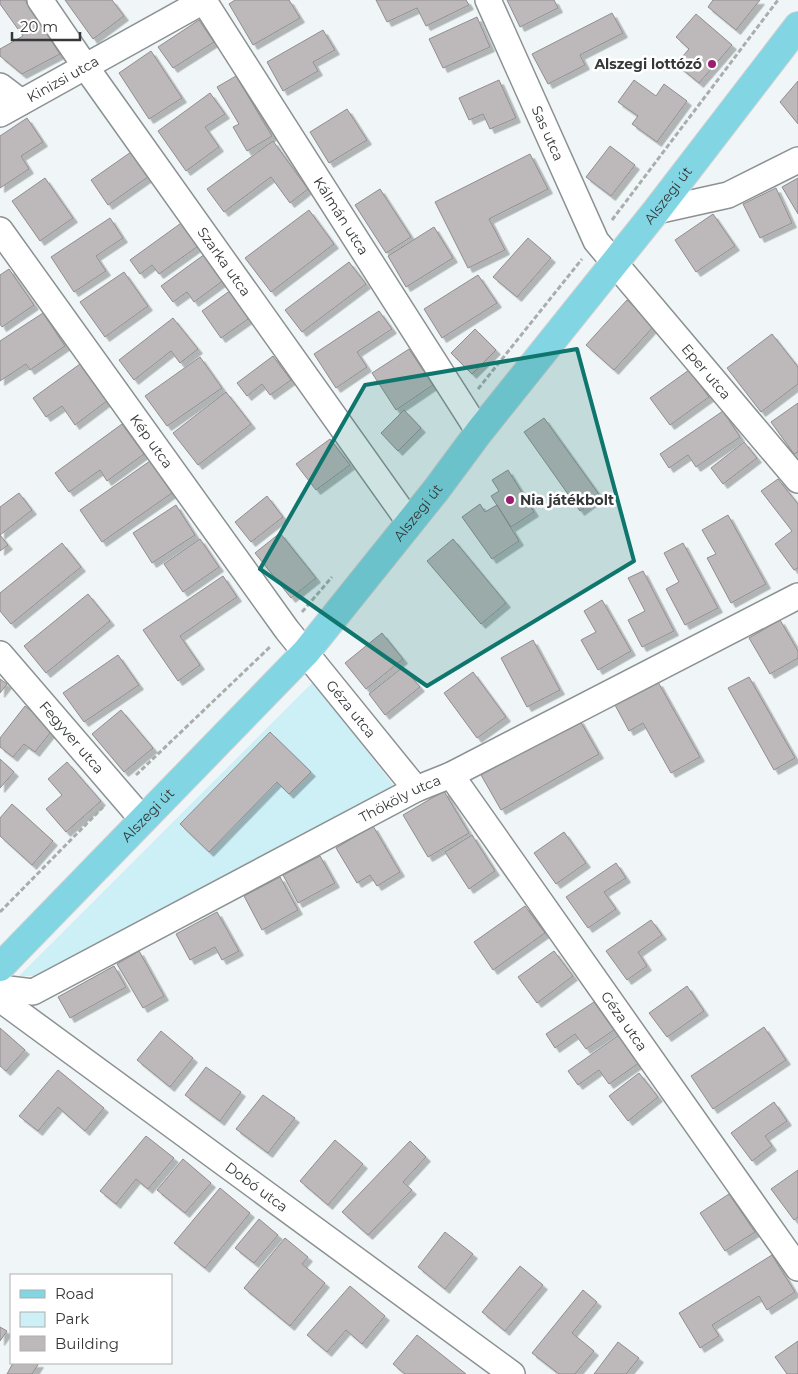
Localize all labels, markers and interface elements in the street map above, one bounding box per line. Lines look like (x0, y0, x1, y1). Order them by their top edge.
scale bar (12, 10, 80, 42)
text: 20 m (20, 17, 58, 36)
street label: Kinizsi utca (24, 52, 102, 106)
place label: Alszegi lottózó (593, 55, 702, 73)
marker: Alszegi lottózó (706, 58, 718, 70)
street label: Sas utca (528, 103, 568, 164)
street label: Alszegi út (640, 162, 696, 228)
street label: Kálmán utca (310, 174, 373, 258)
street label: Szarka utca (193, 224, 255, 300)
street label: Eper utca (678, 340, 735, 403)
street label: Kép utca (126, 411, 177, 472)
street label: Alszegi út (390, 480, 447, 545)
place label: Nia játékbolt (520, 491, 614, 509)
marker: Nia játékbolt (504, 494, 516, 506)
street label: Géza utca (322, 676, 380, 742)
street label: Fegyver utca (36, 697, 108, 777)
street label: Thököly utca (356, 771, 443, 827)
street label: Alszegi út (117, 784, 178, 846)
street label: Géza utca (597, 988, 652, 1055)
street label: Dobó utca (222, 1158, 291, 1216)
legend (10, 1274, 172, 1364)
text: Road (55, 1284, 94, 1303)
text: Park (55, 1309, 89, 1328)
text: Building (55, 1334, 119, 1353)

